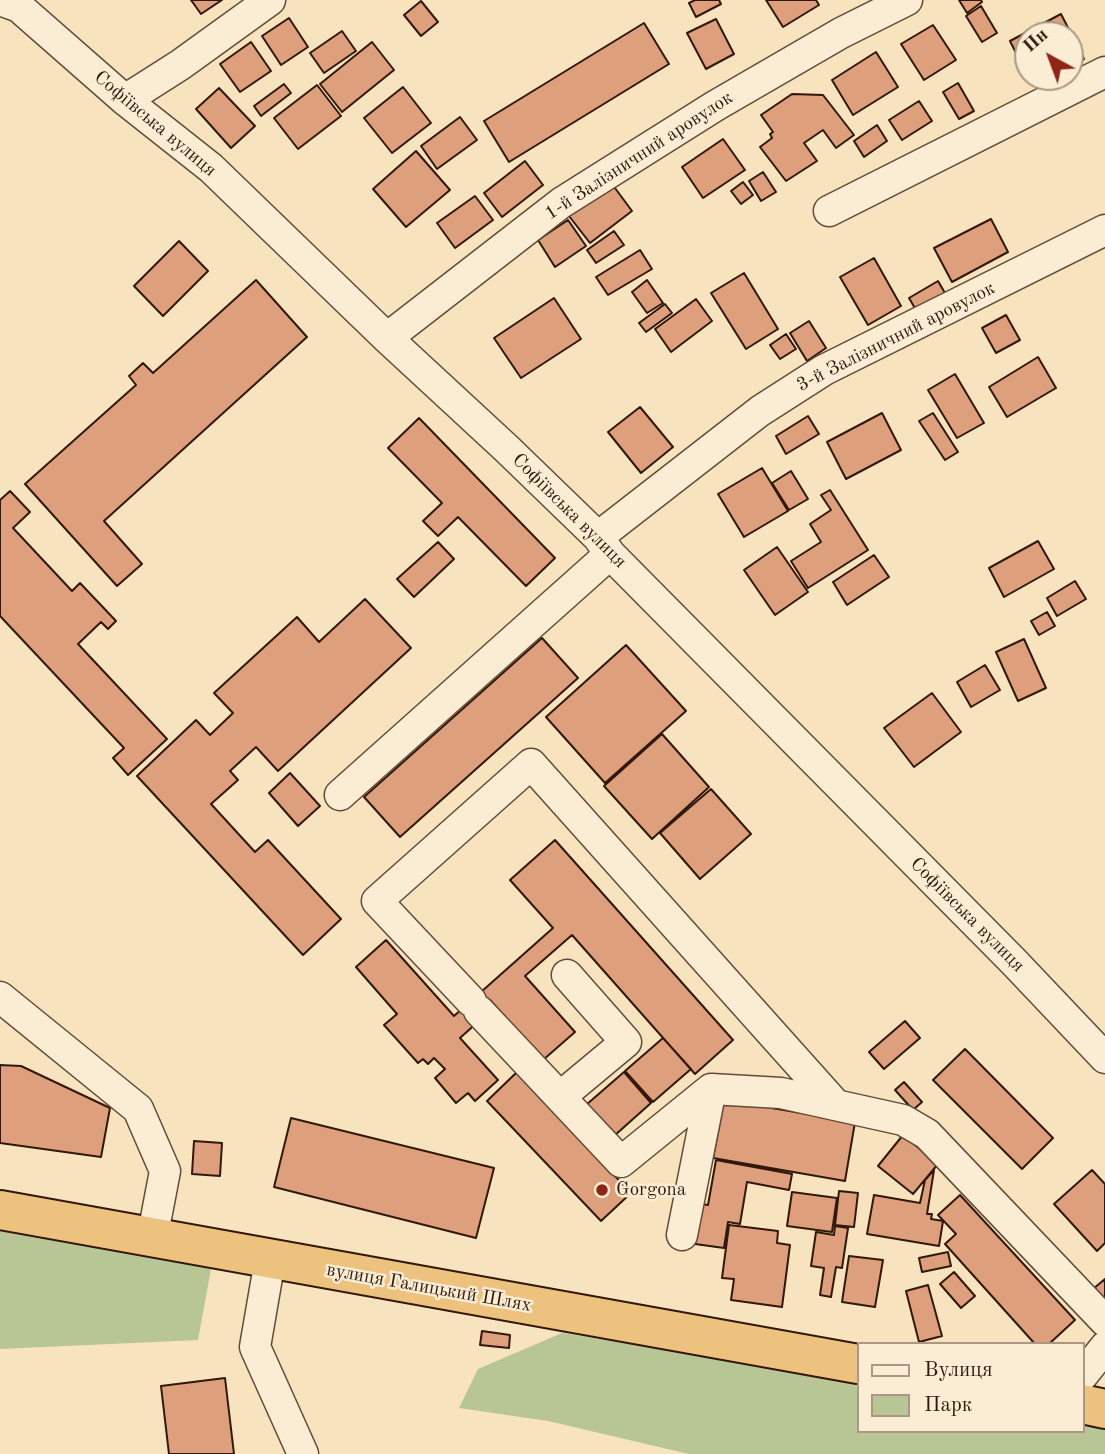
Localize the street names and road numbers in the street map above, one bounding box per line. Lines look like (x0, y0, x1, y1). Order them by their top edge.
street label: Софіївська вулиця (89, 66, 221, 182)
street label: 1-й Залізничний аровулок (541, 87, 737, 225)
street label: 3-й Залізничний аровулок (793, 277, 999, 397)
street label: Софіївська вулиця (507, 449, 631, 573)
street label: Софіївська вулиця (905, 853, 1029, 977)
street label: вулиця Галицький Шлях (325, 1259, 533, 1317)

